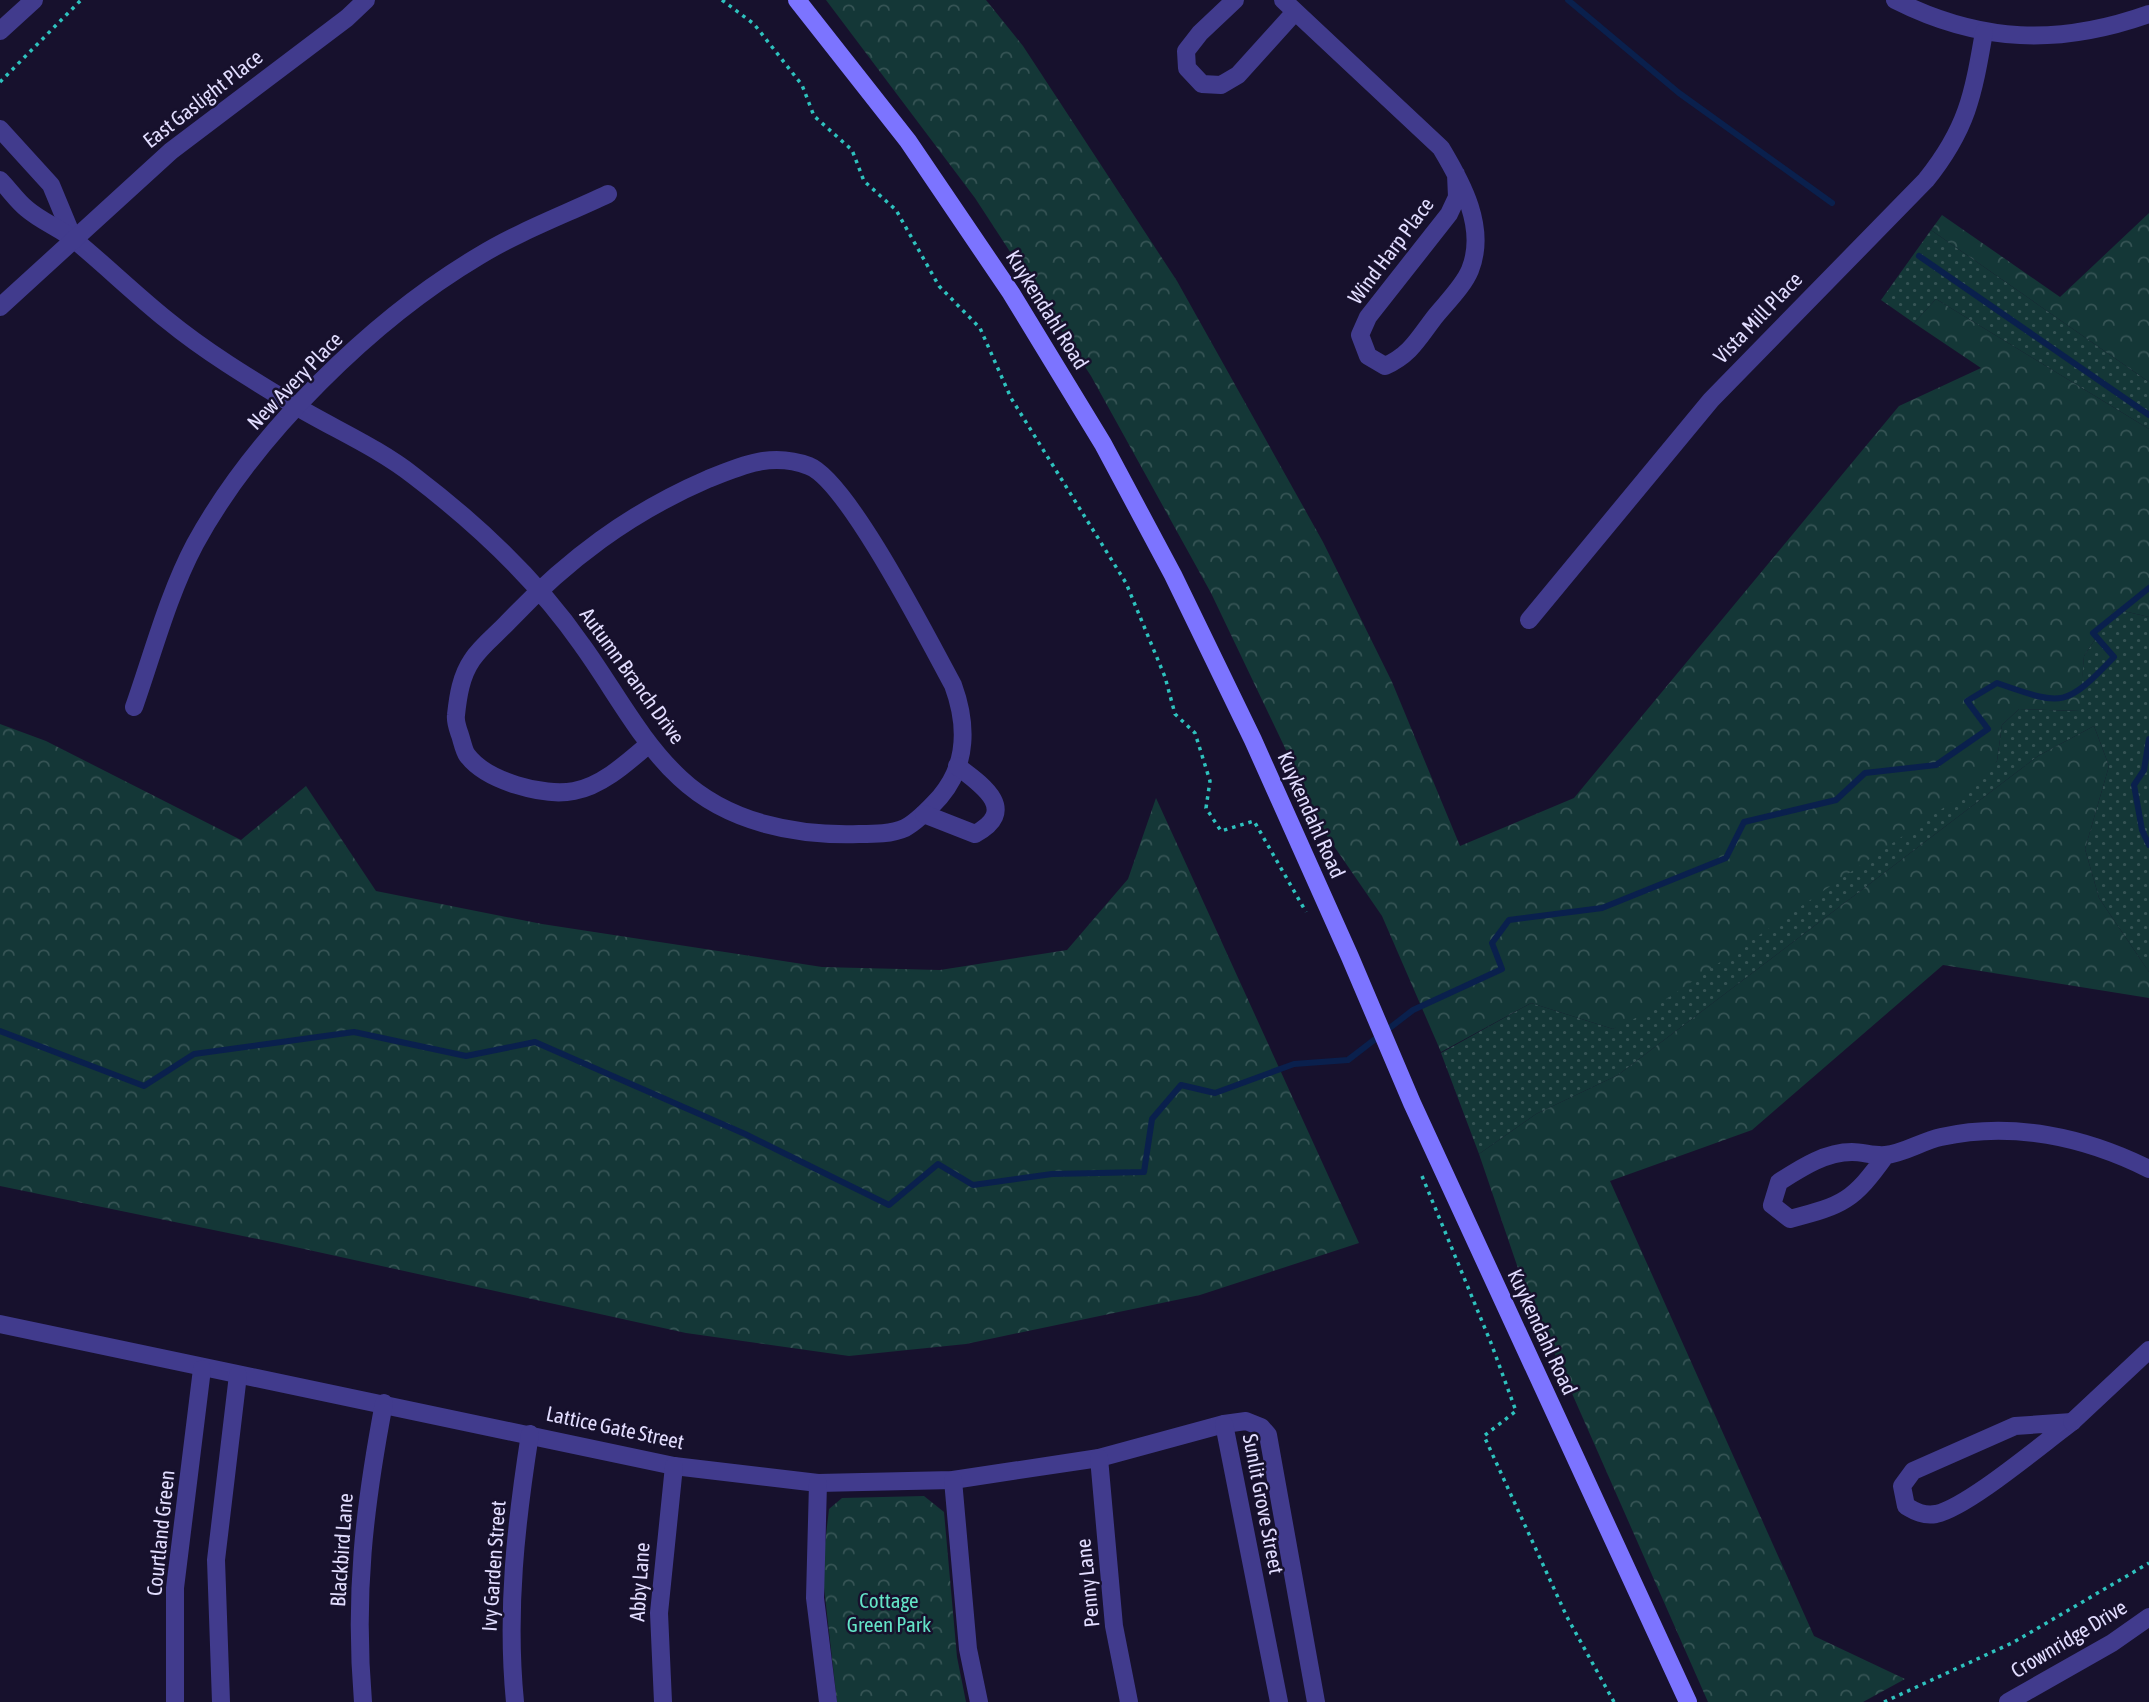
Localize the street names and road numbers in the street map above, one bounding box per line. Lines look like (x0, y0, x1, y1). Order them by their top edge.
street label: East Gaslight Place (138, 44, 267, 152)
street label: Wind Harp Place (1342, 192, 1438, 308)
street label: Kuykendahl Road (1002, 246, 1094, 373)
street label: Vista Mill Place (1708, 267, 1807, 368)
street label: New Avery Place (242, 327, 347, 434)
street label: Autumn Branch Drive (575, 603, 690, 748)
street label: Kuykendahl Road (1273, 748, 1351, 882)
street label: Kuykendahl Road (1503, 1265, 1582, 1398)
street label: Lattice Gate Street (544, 1401, 686, 1453)
street label: Sunlit Grove Street (1239, 1432, 1289, 1576)
street label: Courtland Green (141, 1469, 179, 1597)
street label: Blackbird Lane (325, 1492, 357, 1607)
street label: Ivy Garden Street (476, 1500, 510, 1632)
street label: Penny Lane (1070, 1538, 1104, 1629)
street label: Abby Lane (624, 1542, 654, 1622)
street label: Crownridge Drive (2006, 1594, 2131, 1682)

